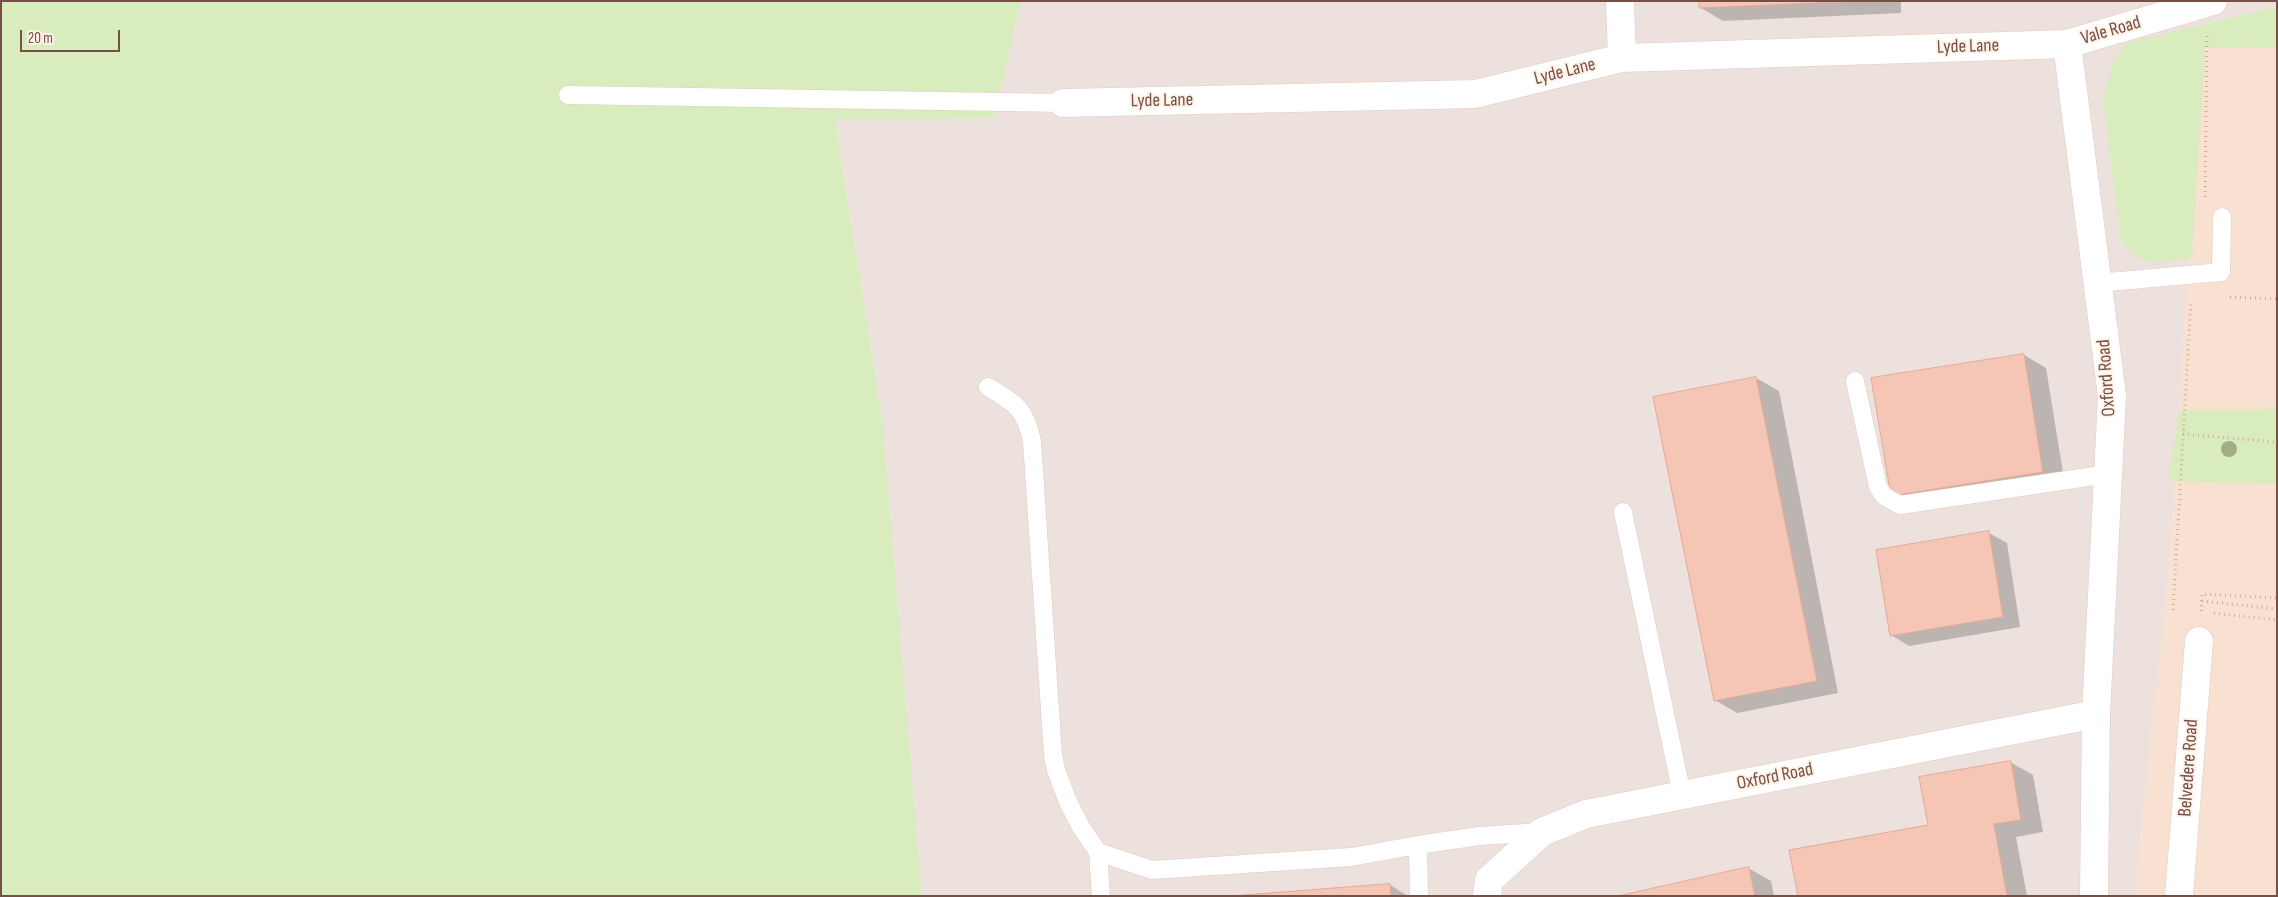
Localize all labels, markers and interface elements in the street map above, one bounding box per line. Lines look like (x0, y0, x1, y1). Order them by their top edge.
street label: Vale Road (2078, 12, 2144, 50)
scale bar (22, 20, 122, 52)
text: 20 m (28, 29, 53, 48)
street label: Lyde Lane (1936, 35, 2000, 59)
street label: Lyde Lane (1532, 53, 1598, 91)
street label: Lyde Lane (1131, 89, 1193, 113)
street label: Oxford Road (2093, 339, 2121, 417)
street label: Belvedere Road (2174, 719, 2204, 817)
street label: Oxford Road (1735, 758, 1815, 796)

